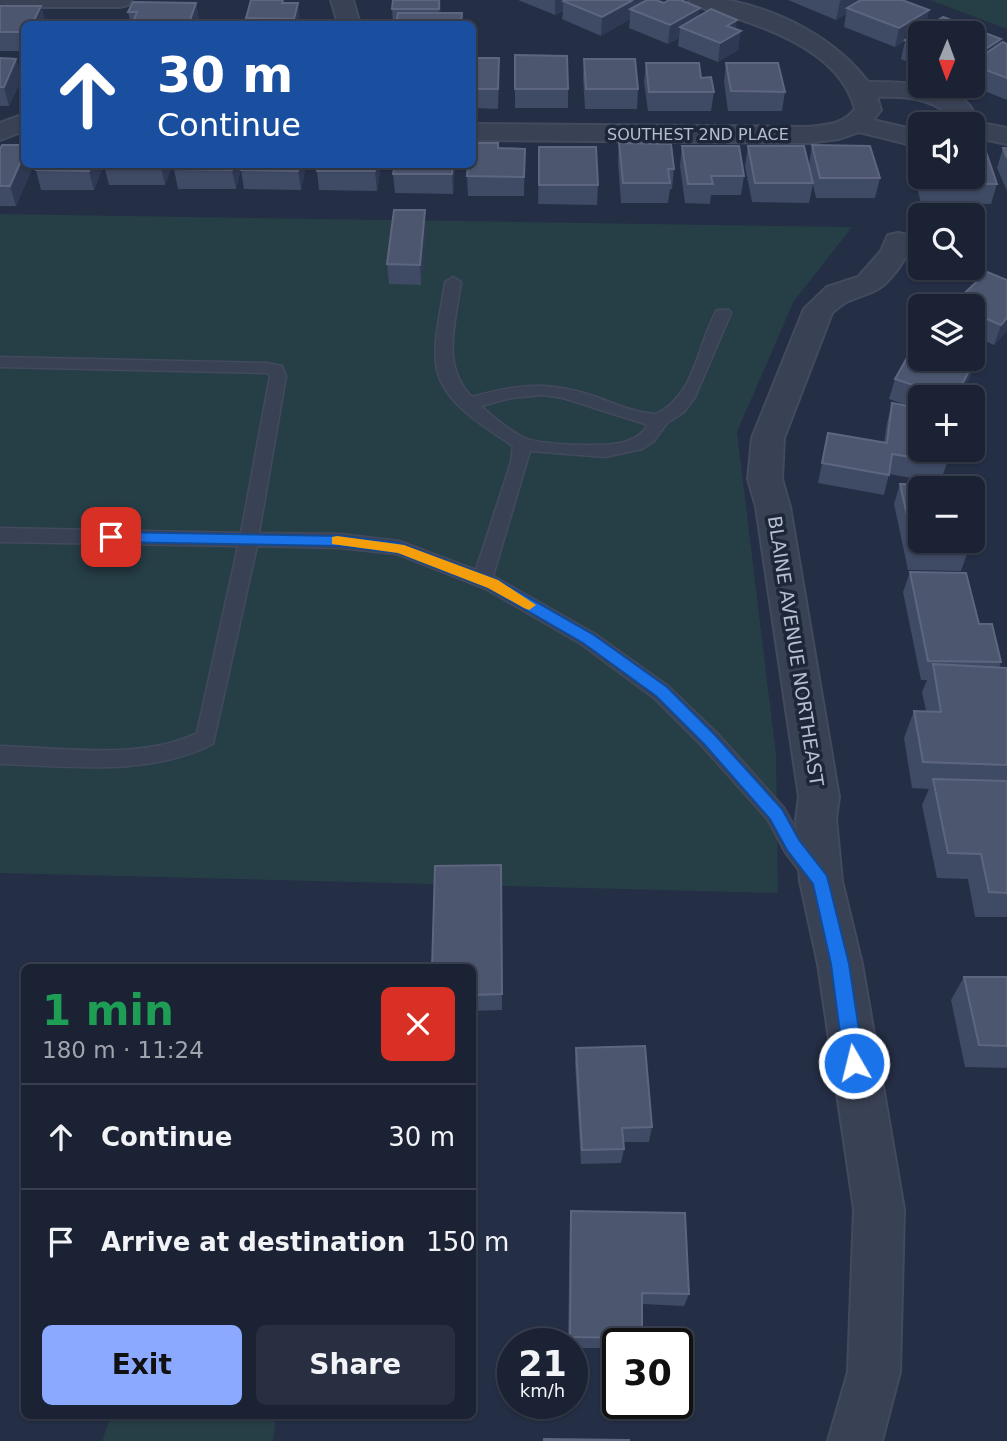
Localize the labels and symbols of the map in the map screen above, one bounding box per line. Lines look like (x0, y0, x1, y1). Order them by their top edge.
north arrow (908, 21, 985, 98)
street label: SOUTHEST 2ND PLACE (607, 125, 789, 144)
pin (81, 507, 141, 567)
street label: BLAINE AVENUE NORTHEAST (764, 514, 828, 788)
position arrow (817, 1026, 891, 1100)
speed limit sign: 30 (602, 1328, 693, 1419)

